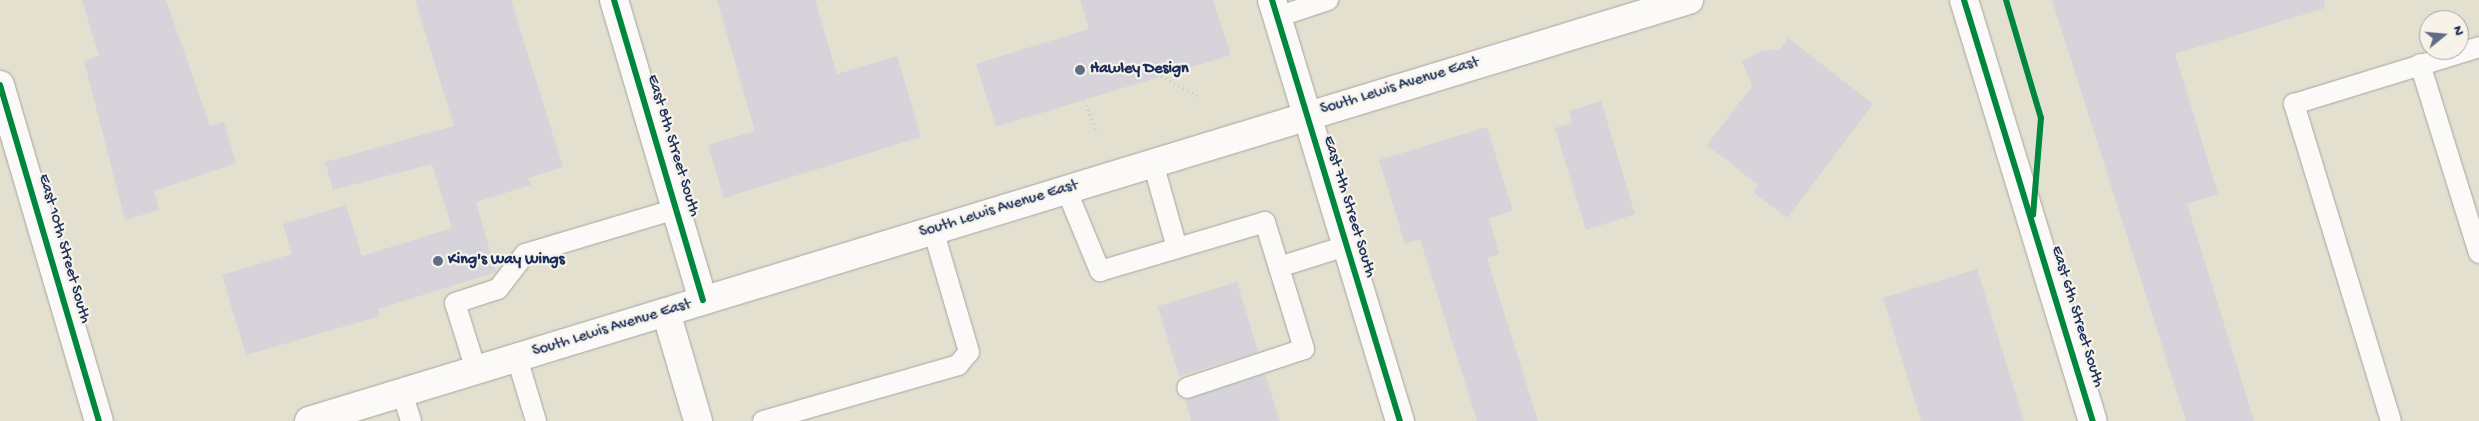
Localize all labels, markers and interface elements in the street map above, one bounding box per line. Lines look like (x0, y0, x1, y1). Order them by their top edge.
north arrow (2419, 10, 2469, 60)
text: N (2448, 24, 2467, 38)
street label: South Lewis Avenue East (1318, 54, 1482, 120)
place label: Hawley Design (1090, 60, 1189, 80)
marker: Hawley Design (1074, 64, 1086, 76)
street label: East 8th Street South (641, 73, 703, 219)
street label: East 7th Street South (1317, 134, 1379, 280)
street label: East 10th Street South (33, 172, 93, 326)
street label: South Lewis Avenue East (917, 177, 1081, 243)
street label: East 6th Street South (2045, 244, 2107, 390)
place label: King's Way Wings (448, 251, 565, 271)
marker: King's Way Wings (432, 255, 444, 267)
street label: South Lewis Avenue East (530, 296, 694, 362)

